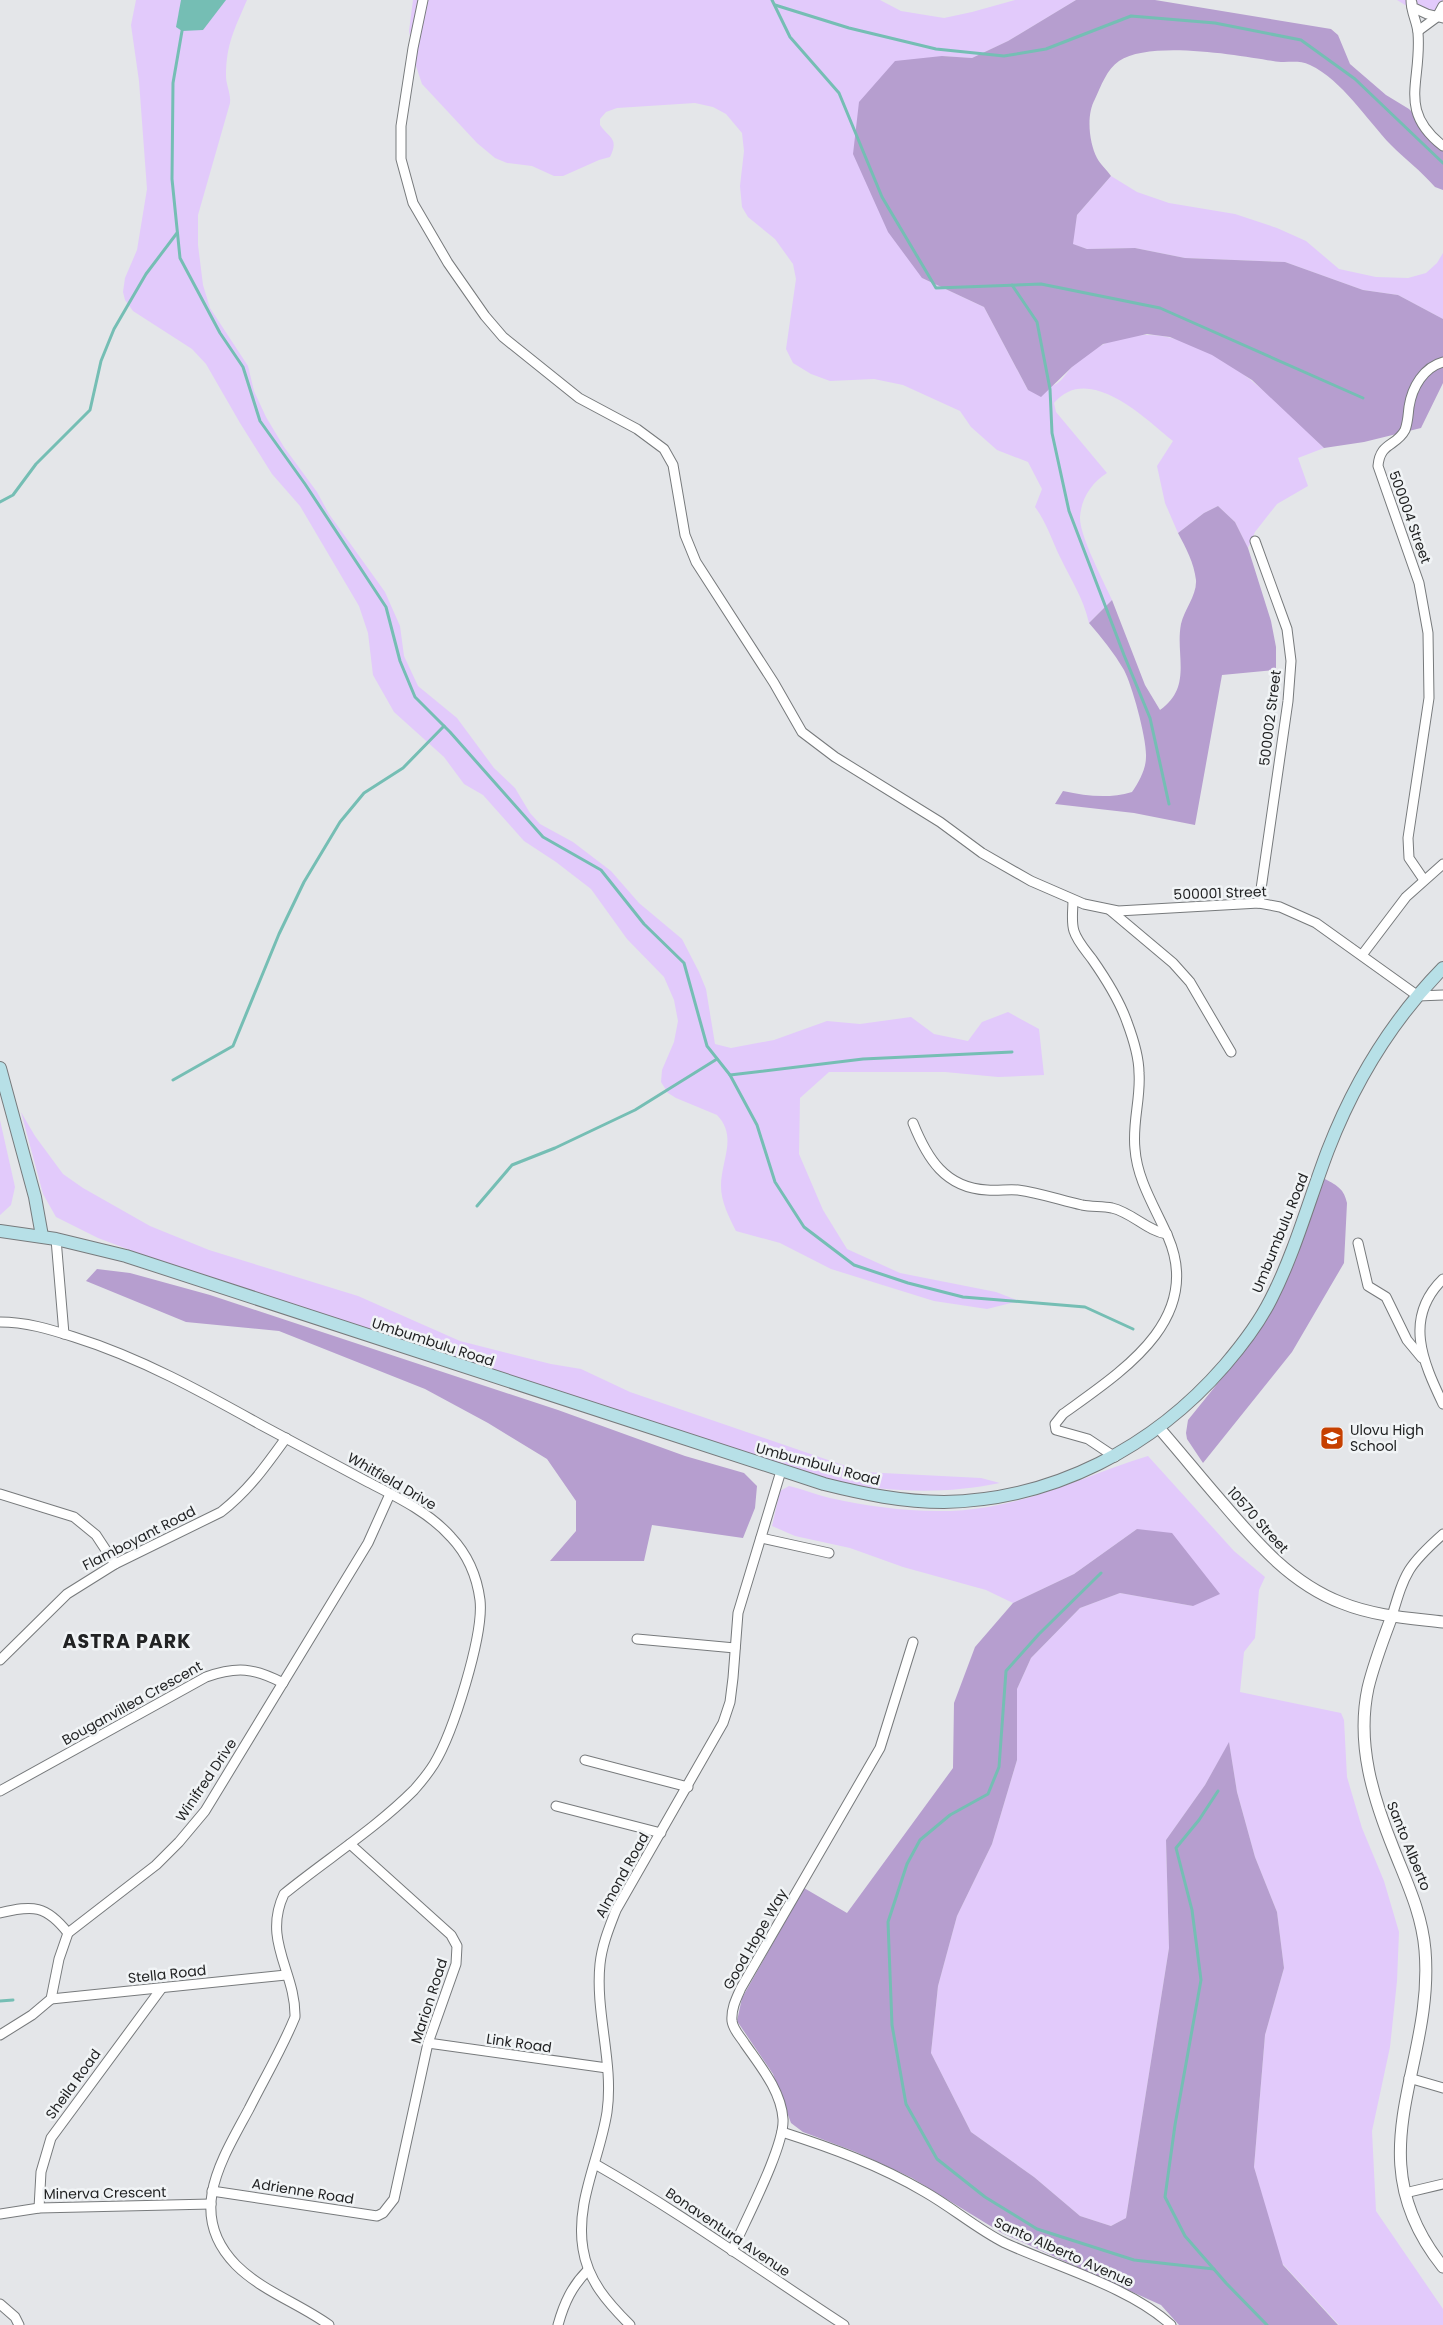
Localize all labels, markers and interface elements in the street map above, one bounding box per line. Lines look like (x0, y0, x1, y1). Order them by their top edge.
street label: 500004 Street (1384, 468, 1436, 566)
street label: 500002 Street (1254, 669, 1286, 767)
street label: 500001 Street (1173, 881, 1267, 905)
street label: Umbumbulu Road (1247, 1170, 1313, 1296)
street label: Umbumbulu Road (369, 1313, 497, 1371)
place label: Ulovu High School (1350, 1420, 1424, 1456)
school or university icon: Ulovu High School (1319, 1425, 1345, 1451)
street label: Umbumbulu Road (754, 1438, 882, 1490)
street label: Whitfield Drive (344, 1447, 440, 1515)
street label: 10570 Street (1223, 1482, 1293, 1558)
street label: Flamboyant Road (79, 1501, 199, 1575)
district label: ASTRA PARK (63, 1628, 191, 1655)
street label: Bouganvillea Crescent (58, 1656, 206, 1750)
street label: Winifred Drive (171, 1734, 241, 1826)
street label: Santo Alberto (1382, 1798, 1436, 1894)
street label: Almond Road (590, 1829, 654, 1921)
street label: Good Hope Way (718, 1885, 792, 1993)
street label: Marion Road (406, 1956, 452, 2046)
street label: Stella Road (127, 1960, 207, 1988)
street label: Link Road (485, 2029, 553, 2057)
street label: Sheila Road (41, 2045, 105, 2123)
street label: Adrienne Road (251, 2173, 355, 2209)
street label: Minerva Crescent (43, 2182, 167, 2204)
street label: Bonaventura Avenue (662, 2183, 795, 2281)
street label: Santo Alberto Avenue (991, 2212, 1137, 2292)

